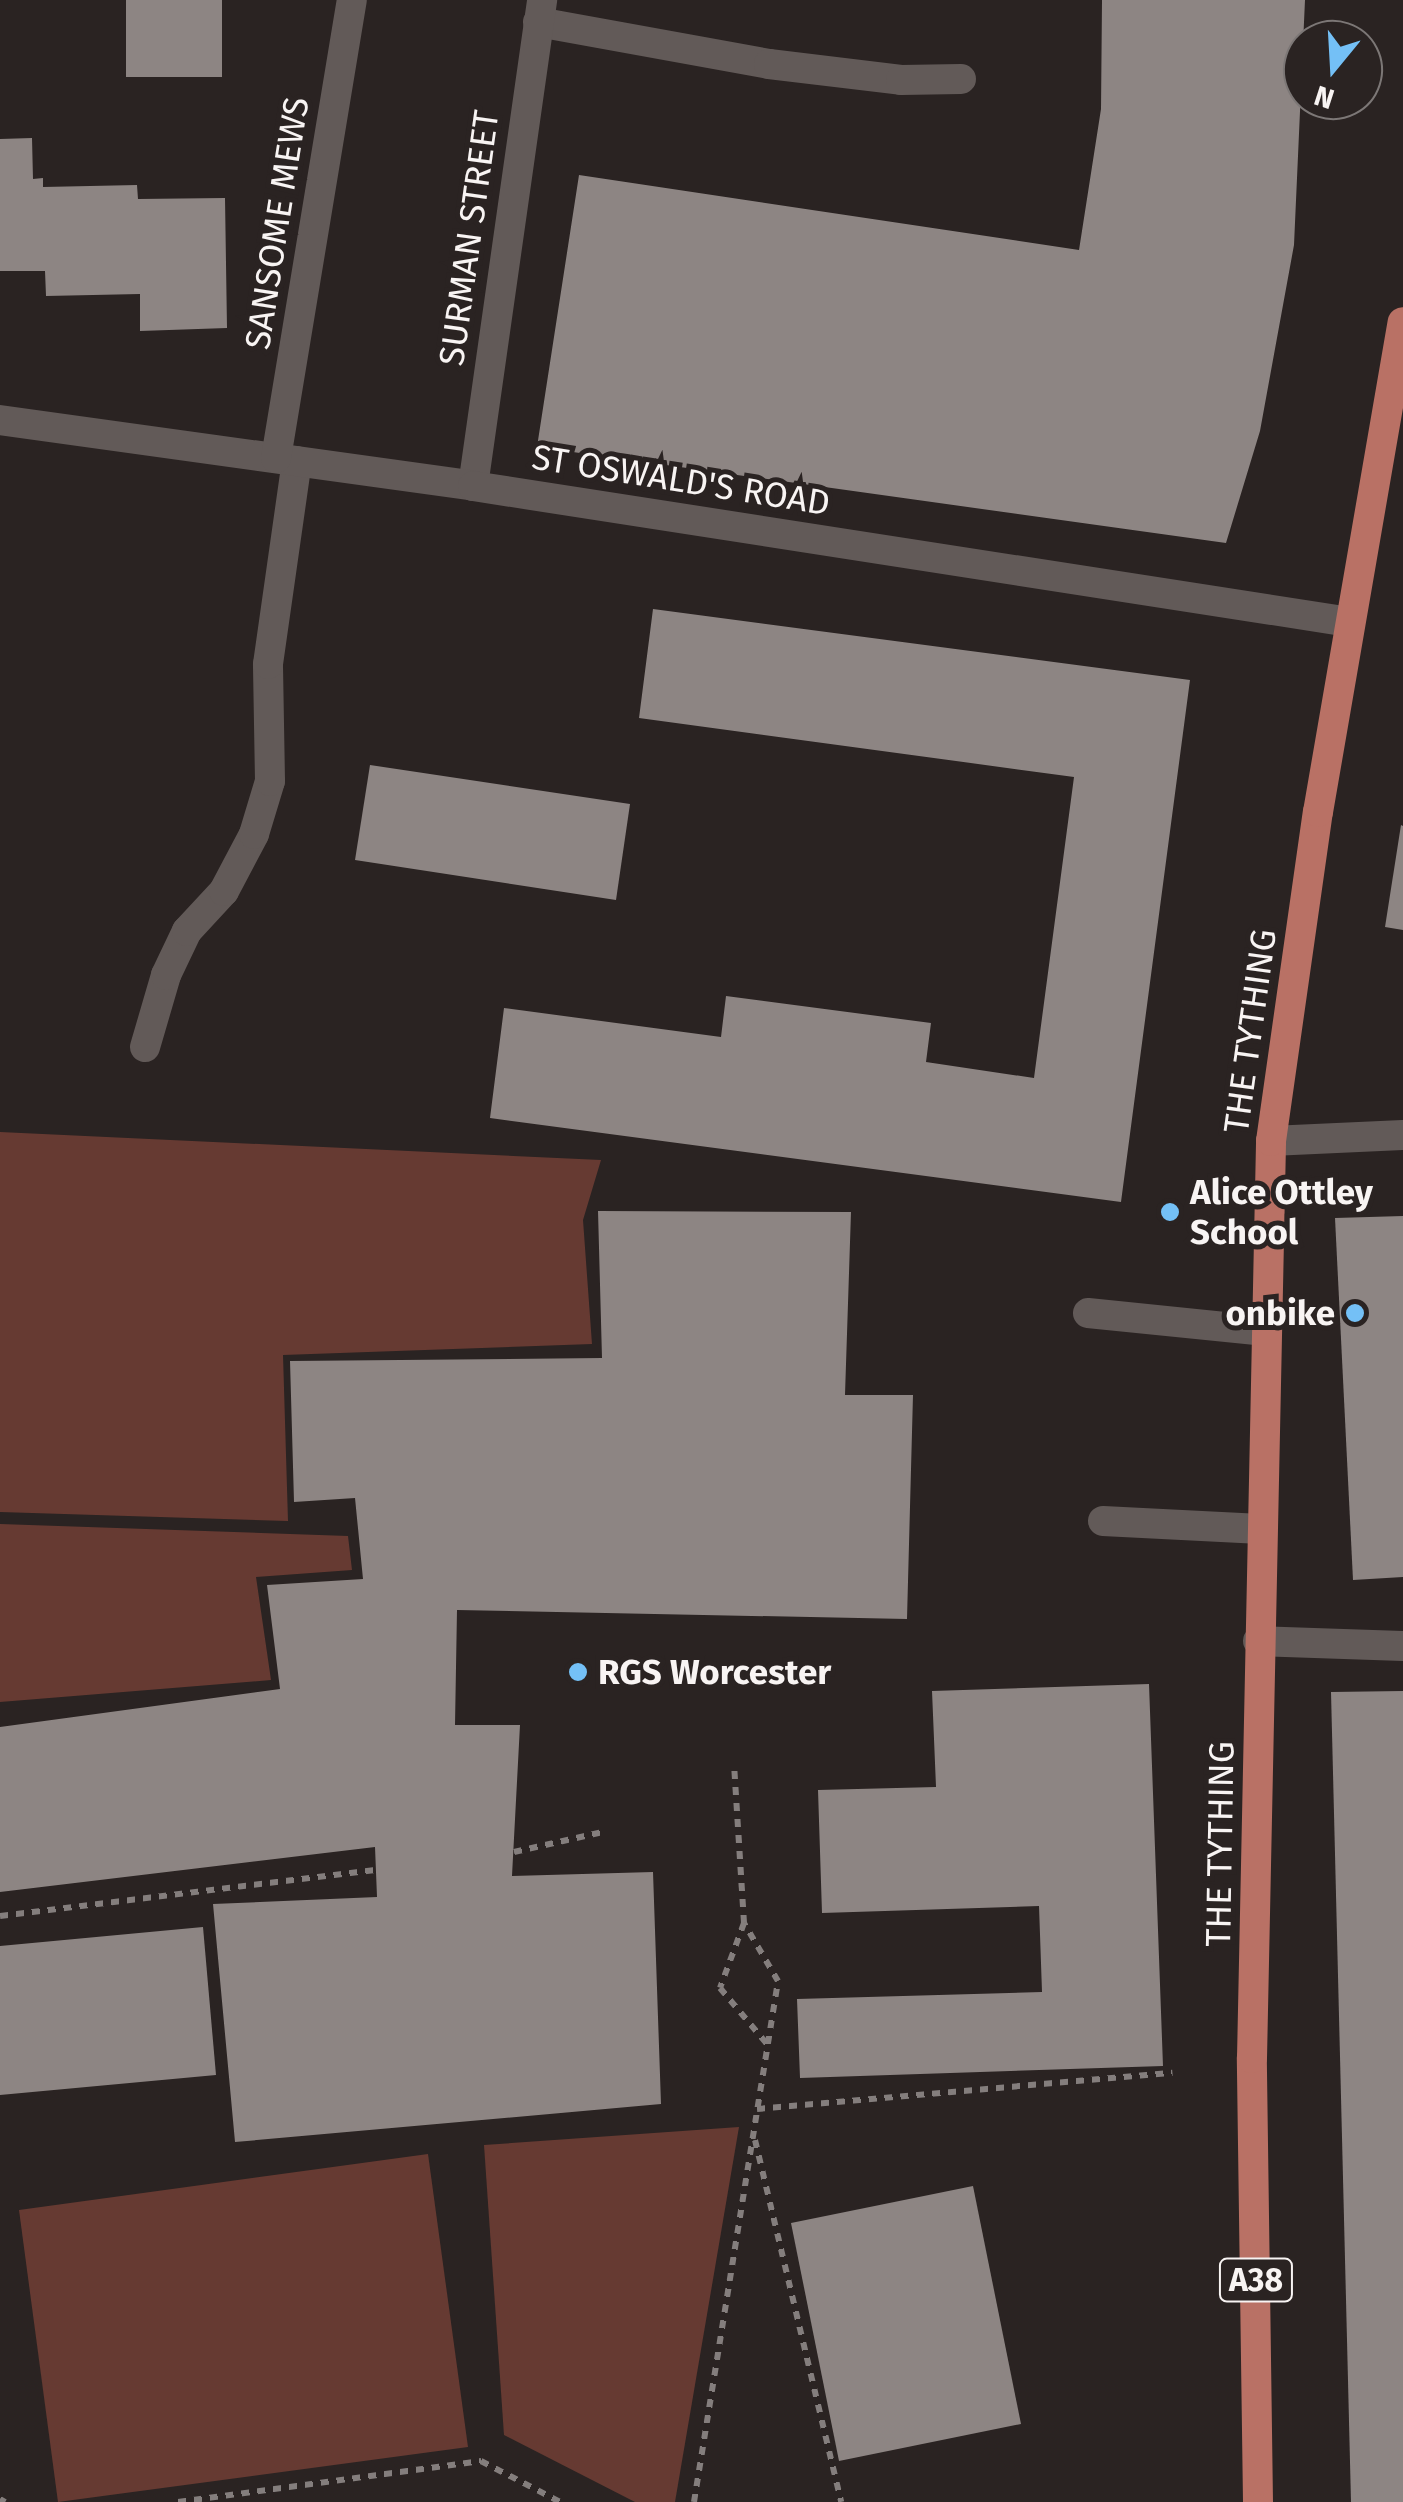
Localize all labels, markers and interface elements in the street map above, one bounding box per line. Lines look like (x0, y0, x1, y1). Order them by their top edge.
north arrow (1283, 20, 1383, 120)
text: N (1310, 79, 1338, 116)
street label: SANSOME MEWS (236, 94, 318, 352)
street label: SURMAN STREET (430, 108, 508, 368)
street label: ST OSWALD'S ROAD (529, 436, 833, 524)
street label: THE TYTHING (1215, 926, 1285, 1136)
place label: Alice Ottley School (1190, 1171, 1373, 1253)
marker: Alice Ottley School (1159, 1201, 1181, 1223)
place label: onbike (1225, 1292, 1335, 1334)
marker: onbike (1344, 1302, 1366, 1324)
place label: RGS Worcester (598, 1651, 831, 1693)
marker: RGS Worcester (567, 1661, 589, 1683)
street label: THE TYTHING (1197, 1741, 1243, 1947)
road number: A38 (1218, 2253, 1294, 2307)

